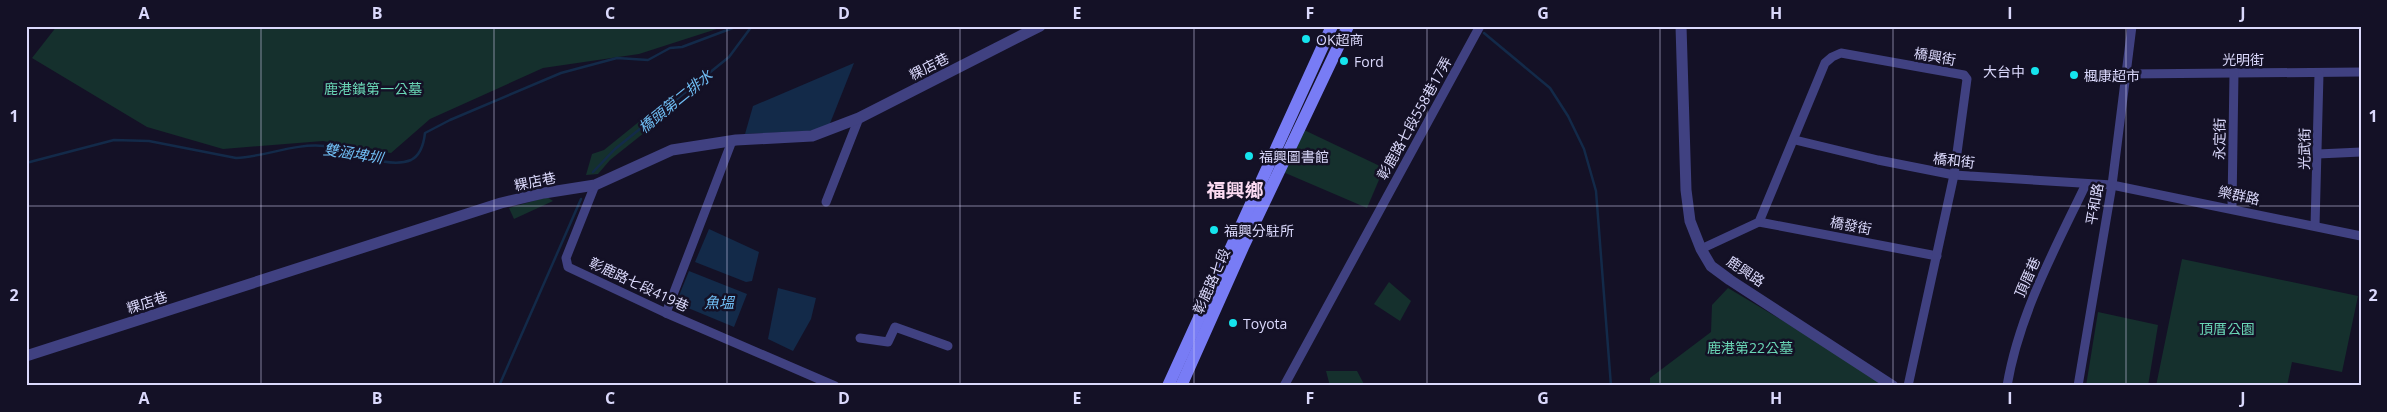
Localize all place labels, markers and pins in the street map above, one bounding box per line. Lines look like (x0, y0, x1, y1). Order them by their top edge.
place label: OK超商 (1316, 30, 1363, 49)
marker: OK超商 (1300, 33, 1312, 45)
place label: Ford (1354, 52, 1384, 71)
marker: Ford (1338, 55, 1350, 67)
place label: 大台中 (1983, 62, 2025, 81)
marker: 大台中 (2029, 65, 2041, 77)
place label: 楓康超市 (2084, 66, 2140, 85)
marker: 楓康超市 (2068, 69, 2080, 81)
place label: 福興圖書館 (1259, 147, 1329, 166)
marker: 福興圖書館 (1243, 150, 1255, 162)
place label: 福興分駐所 (1224, 221, 1294, 240)
marker: 福興分駐所 (1208, 224, 1220, 236)
place label: Toyota (1243, 314, 1287, 333)
marker: Toyota (1227, 317, 1239, 329)

